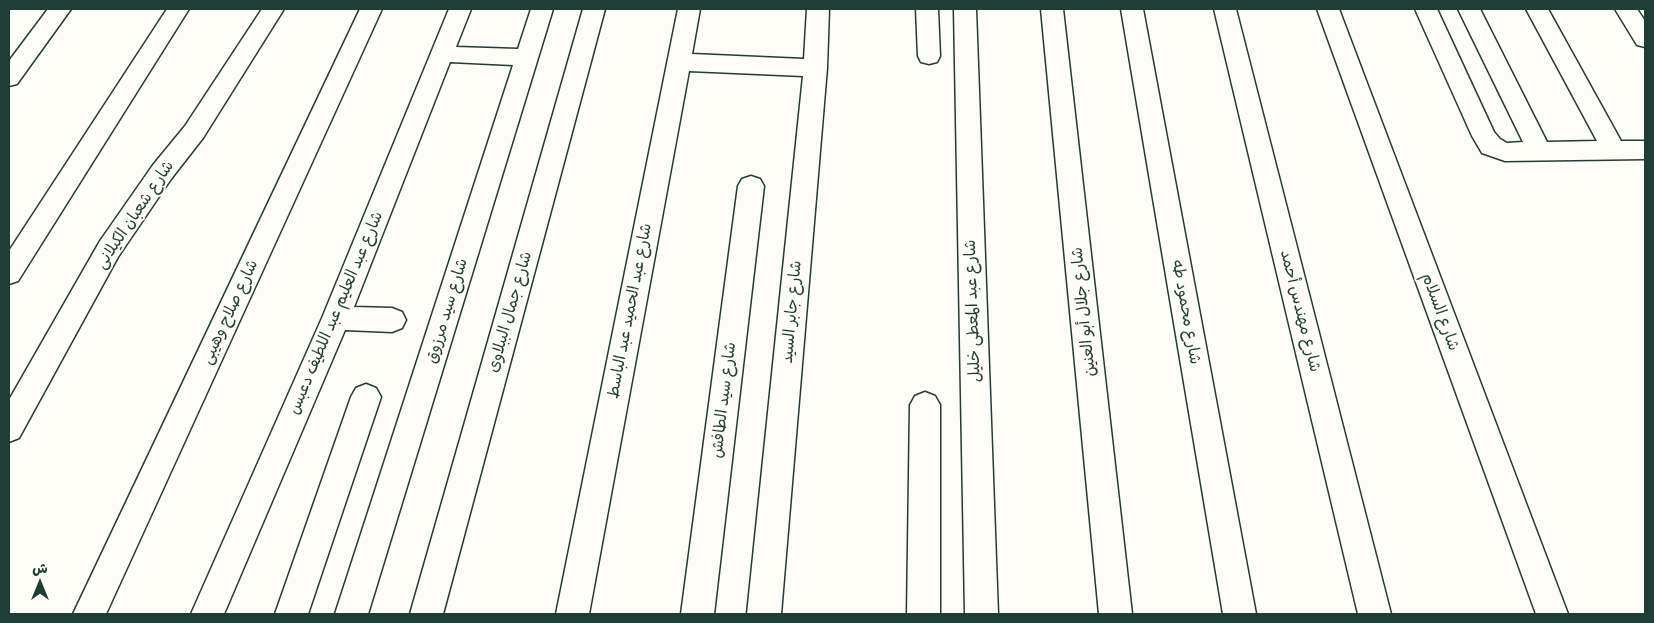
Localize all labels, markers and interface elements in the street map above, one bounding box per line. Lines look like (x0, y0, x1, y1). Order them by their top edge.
street label: شارع شعبان الكيلانى (92, 157, 178, 273)
street label: شارع عبد العليم عبد اللطيف دعبس (284, 209, 388, 417)
street label: شارع عبد الحميد عبد الباسط (604, 222, 656, 400)
street label: شارع عبد المعطى خليل (961, 239, 985, 383)
street label: شارع جلال أبو العنين (1068, 246, 1100, 378)
street label: شارع مهندس أحمد (1276, 248, 1324, 374)
street label: شارع جمال الببلاوى (484, 249, 536, 375)
street label: شارع سيد مرزوق (422, 256, 472, 366)
street label: شارع صلاح وهيبى (197, 257, 263, 367)
street label: شارع محمود طه (1167, 258, 1205, 366)
street label: شارع جابر السيد (778, 260, 806, 364)
street label: شارع السلام (1417, 271, 1463, 353)
street label: شارع سيد الطافش (707, 341, 741, 459)
north arrow (15, 558, 65, 608)
text: ش (32, 558, 48, 577)

